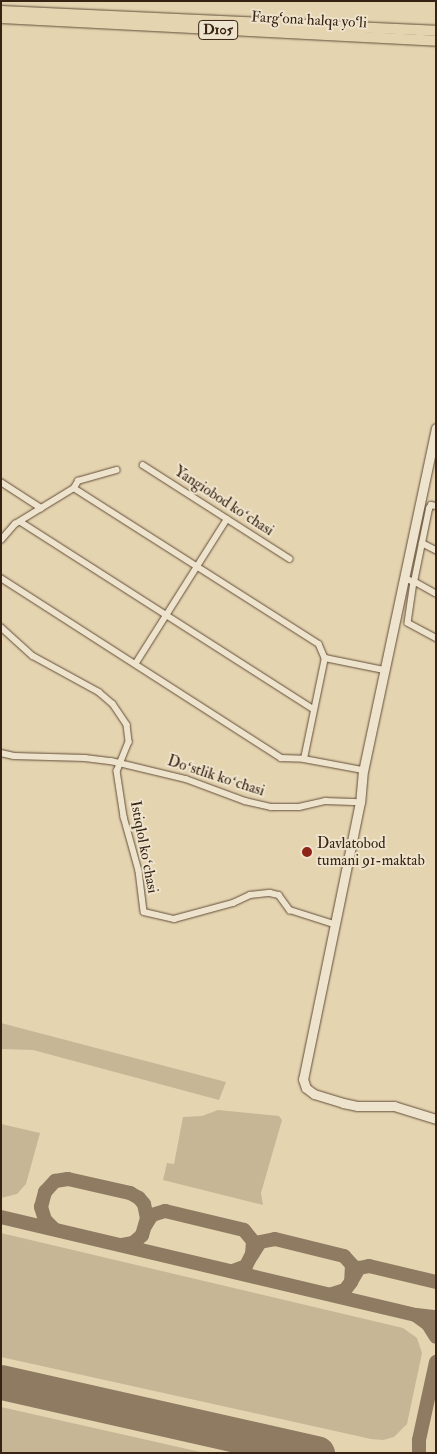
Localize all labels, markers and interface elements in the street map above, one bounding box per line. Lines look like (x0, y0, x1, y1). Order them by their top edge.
street label: Farg‘ona halqa yo‘li (251, 8, 367, 32)
road number: D105 (198, 18, 238, 42)
street label: Yangiobod koʻchasi (171, 462, 277, 540)
street label: Doʻstlik koʻchasi (165, 752, 267, 800)
street label: Istiqlol koʻchasi (126, 799, 162, 895)
place label: Davlatobod tumani 91-maktab (317, 834, 425, 869)
marker: Davlatobod tumani 91-maktab (301, 846, 313, 858)

